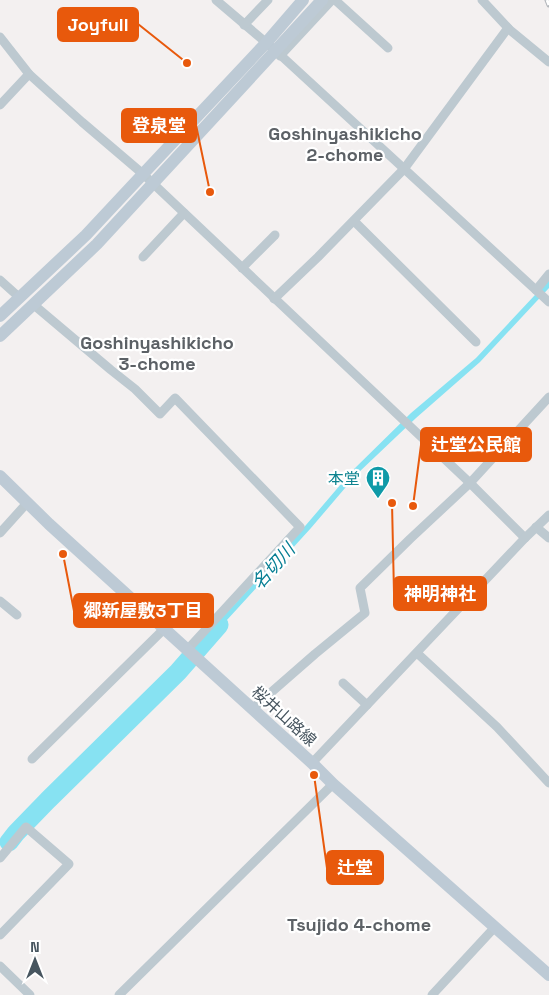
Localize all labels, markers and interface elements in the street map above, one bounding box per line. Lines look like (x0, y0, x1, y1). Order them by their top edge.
callout: Joyfull (58, 8, 138, 41)
text: Joyfull (68, 13, 128, 36)
callout: 登泉堂 (122, 109, 196, 142)
text: 登泉堂 (132, 114, 186, 137)
district label: Goshinyashikicho 2-chome (268, 122, 422, 166)
district label: Goshinyashikicho 3-chome (80, 331, 234, 375)
callout: 辻堂公民館 (421, 428, 531, 461)
text: 辻堂公民館 (431, 433, 521, 456)
building icon: 本堂 (365, 465, 391, 499)
place label: 本堂 (328, 468, 360, 489)
water label: 名切川 (246, 537, 301, 594)
callout: 神明神社 (394, 577, 486, 610)
text: 神明神社 (404, 582, 476, 605)
callout: 郷新屋敷3丁目 (74, 594, 213, 627)
text: 郷新屋敷3丁目 (84, 599, 202, 622)
street label: 桜井山路線 (247, 681, 321, 751)
callout: 辻堂 (327, 851, 383, 884)
text: 辻堂 (337, 856, 373, 879)
district label: Tsujido 4-chome (287, 913, 431, 936)
north arrow (10, 935, 60, 985)
text: N (30, 938, 40, 956)

